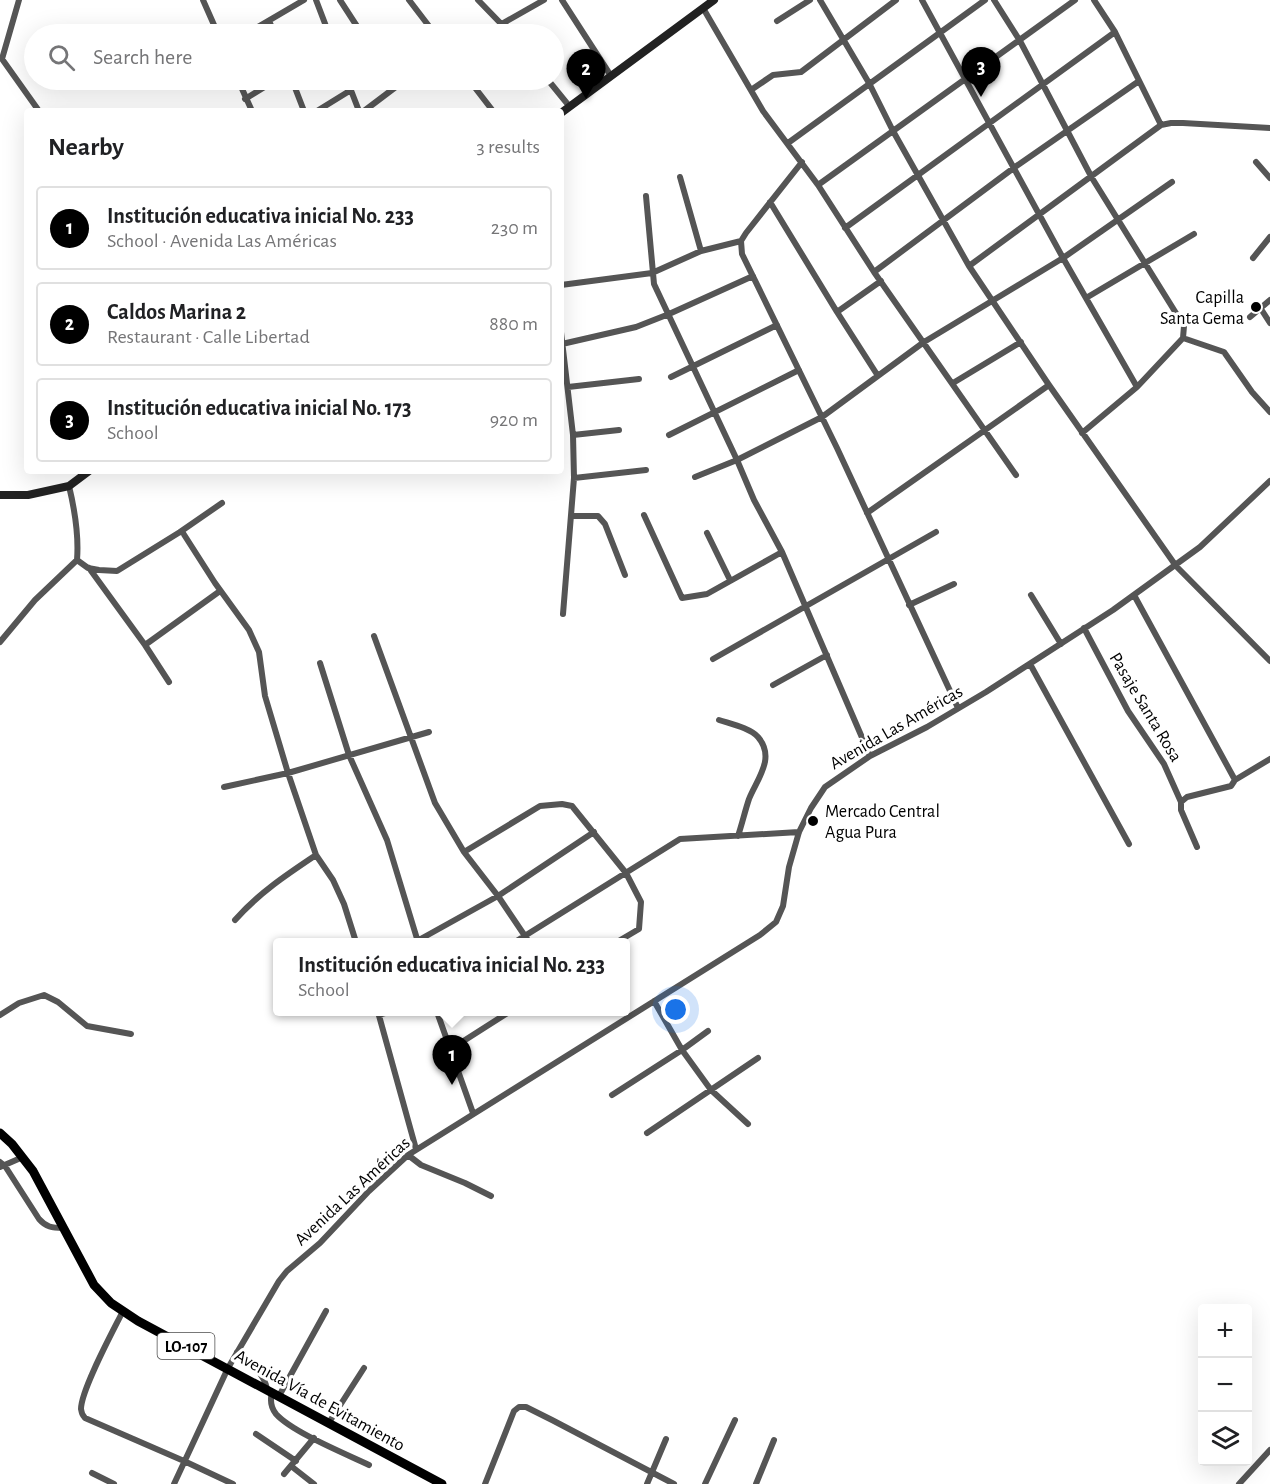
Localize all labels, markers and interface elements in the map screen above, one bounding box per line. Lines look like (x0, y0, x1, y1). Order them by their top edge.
search box (24, 24, 564, 90)
icon: search (45, 41, 78, 74)
text: Search here (93, 46, 192, 68)
pin: 3 (962, 48, 1000, 97)
pin: 2 (566, 50, 606, 99)
text: Nearby (48, 134, 124, 160)
text: 3 results (476, 137, 540, 157)
text: Institución educativa inicial No. 233 (107, 205, 414, 227)
text: 1 (66, 218, 73, 238)
text: 230 m (491, 218, 538, 238)
text: School · Avenida Las Américas (107, 231, 337, 251)
place label: Capilla Santa Gema (1160, 289, 1244, 328)
marker: Capilla Santa Gema (1249, 300, 1263, 314)
text: Caldos Marina 2 (107, 301, 246, 323)
text: 2 (65, 314, 74, 334)
text: 880 m (489, 314, 538, 334)
text: Restaurant · Calle Libertad (107, 327, 310, 347)
text: Institución educativa inicial No. 173 (107, 397, 412, 419)
text: 3 (65, 410, 74, 430)
text: 920 m (490, 410, 538, 430)
text: School (107, 423, 159, 443)
street label: Pasaje Santa Rosa (1106, 650, 1185, 765)
street label: Avenida Las Américas (827, 683, 966, 773)
place label: Mercado Central Agua Pura (825, 803, 940, 842)
marker: Mercado Central Agua Pura (806, 814, 820, 828)
popup (273, 938, 630, 1016)
text: Institución educativa inicial No. 233 (298, 954, 605, 976)
text: School (298, 980, 350, 1000)
your location (661, 995, 690, 1024)
pin: 1 (432, 1036, 472, 1085)
street label: Avenida Las Américas (292, 1134, 414, 1250)
map controls (1198, 1304, 1252, 1466)
button: + (1198, 1304, 1252, 1358)
road number: LO-107 (158, 1333, 214, 1359)
street label: Avenida Vía de Evitamiento (232, 1347, 408, 1455)
button: − (1198, 1358, 1252, 1412)
button: layers (1198, 1412, 1252, 1466)

